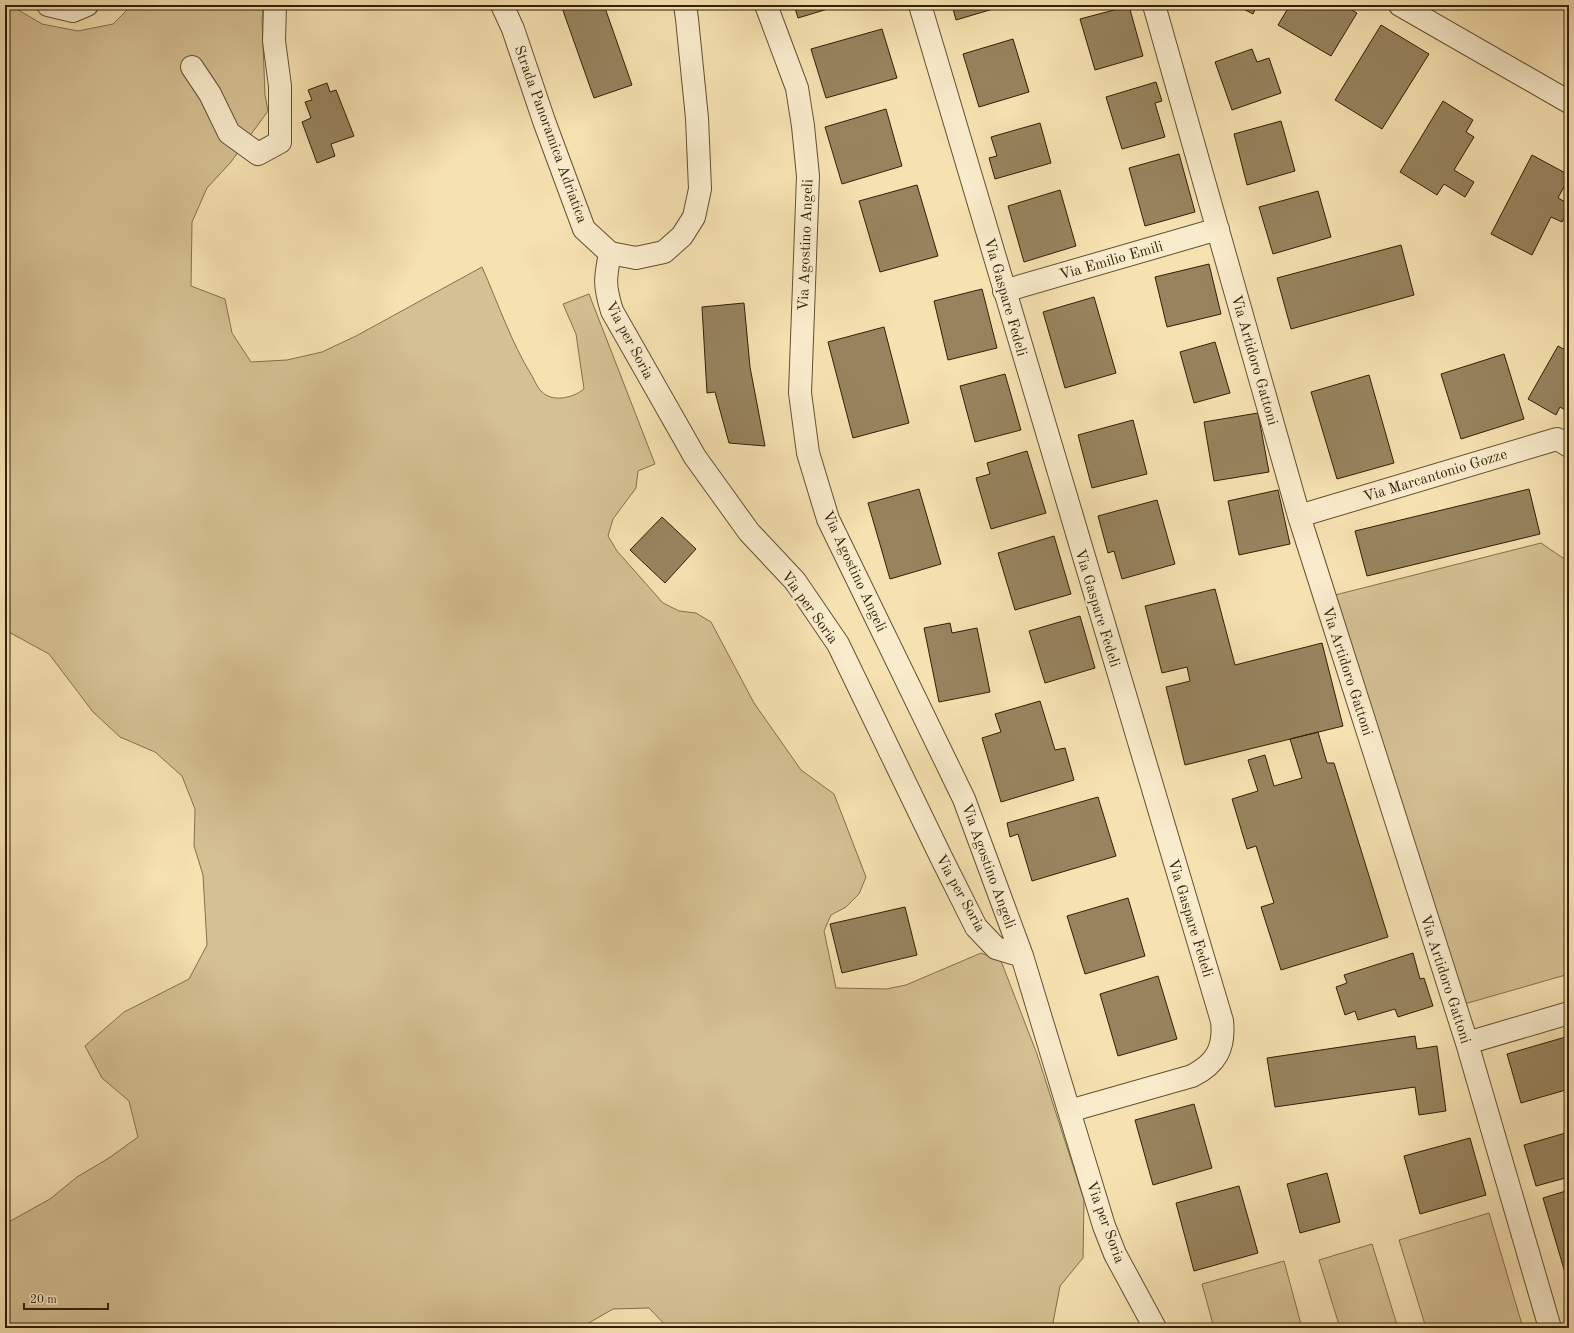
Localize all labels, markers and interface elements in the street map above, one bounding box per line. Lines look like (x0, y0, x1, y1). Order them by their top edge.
street label: Strada Panoramica Adriatica (510, 44, 589, 226)
street label: Via Agostino Angeli (797, 179, 816, 311)
street label: Via Gaspare Fedeli (980, 236, 1029, 358)
street label: Via Emilio Emili (1058, 239, 1165, 283)
street label: Via Artidoro Gattoni (1228, 294, 1279, 427)
street label: Via per Soria (602, 299, 656, 383)
street label: Via Marcantonio Gozze (1362, 447, 1509, 505)
street label: Via Agostino Angeli (819, 509, 888, 635)
street label: Via Gaspare Fedeli (1071, 548, 1122, 669)
street label: Via per Soria (777, 569, 840, 648)
street label: Via Artidoro Gattoni (1319, 605, 1375, 738)
street label: Via Agostino Angeli (958, 802, 1017, 931)
street label: Via per Soria (932, 853, 987, 935)
street label: Via Gaspare Fedeli (1164, 858, 1215, 979)
street label: Via Artidoro Gattoni (1417, 913, 1473, 1046)
street label: Via per Soria (1083, 1180, 1127, 1266)
scale bar (24, 1285, 108, 1311)
text: 20 m (30, 1294, 57, 1306)

